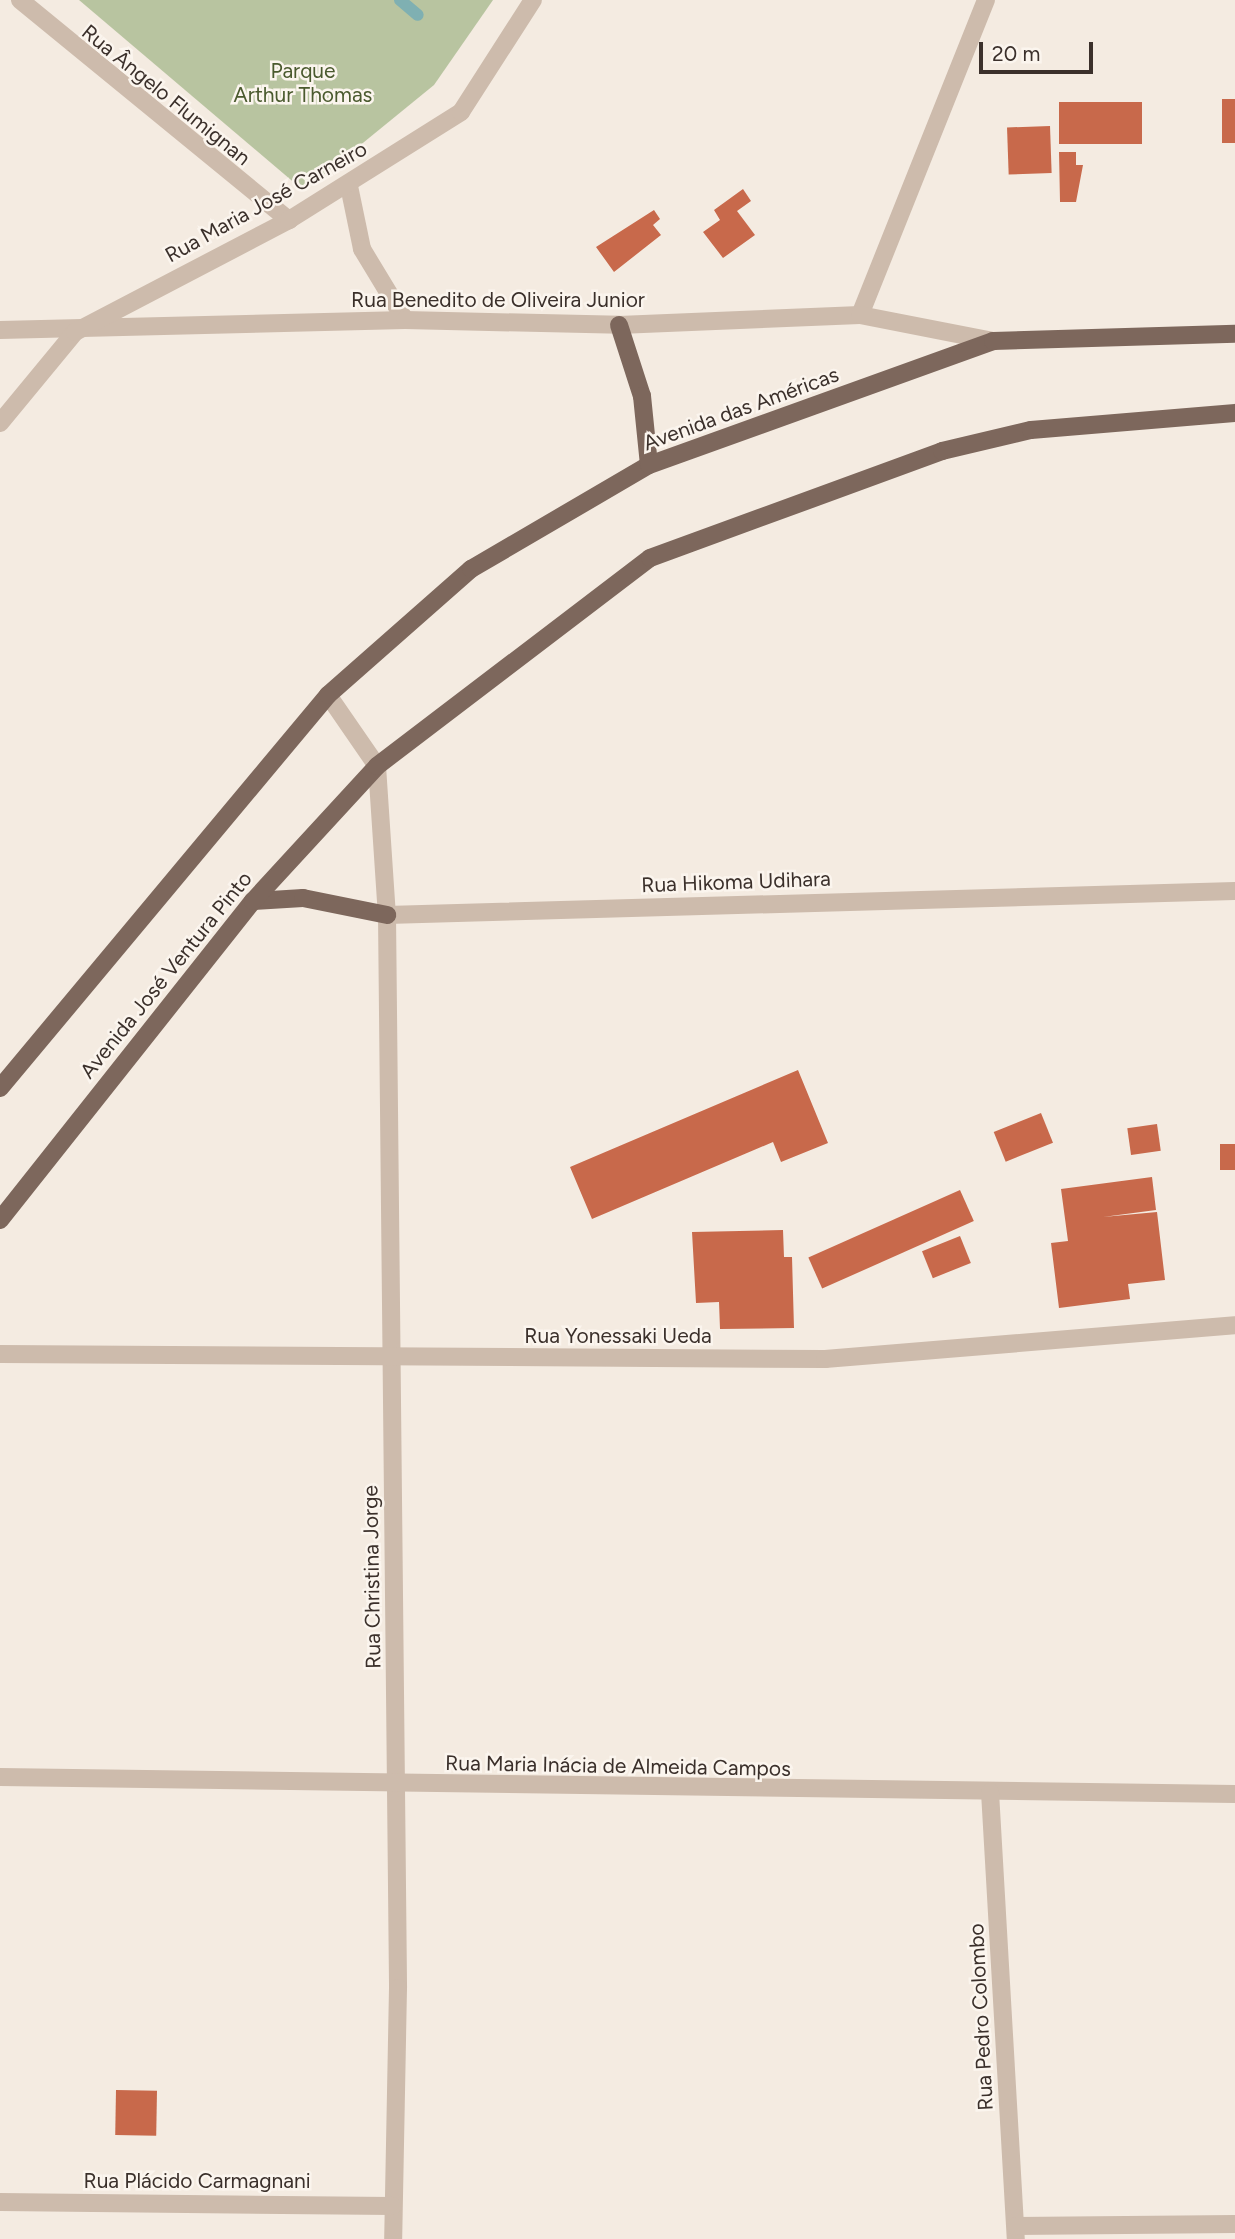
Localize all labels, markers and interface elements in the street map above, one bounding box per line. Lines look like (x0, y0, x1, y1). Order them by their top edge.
street label: Rua Ângelo Flumignan (77, 19, 255, 171)
scale bar (983, 28, 1097, 72)
text: 20 m (992, 41, 1040, 66)
park label: Parque Arthur Thomas (234, 58, 372, 108)
street label: Rua Maria José Carneiro (161, 136, 371, 268)
street label: Rua Benedito de Oliveira Junior (351, 287, 645, 313)
street label: Avenida das Américas (640, 362, 842, 456)
street label: Rua Hikoma Udihara (641, 866, 831, 898)
street label: Avenida José Ventura Pinto (75, 867, 257, 1083)
street label: Rua Yonessaki Ueda (524, 1323, 712, 1349)
street label: Rua Christina Jorge (358, 1485, 386, 1669)
street label: Rua Maria Inácia de Almeida Campos (445, 1750, 791, 1782)
street label: Rua Pedro Colombo (964, 1923, 998, 2111)
street label: Rua Plácido Carmagnani (83, 2168, 311, 2194)

